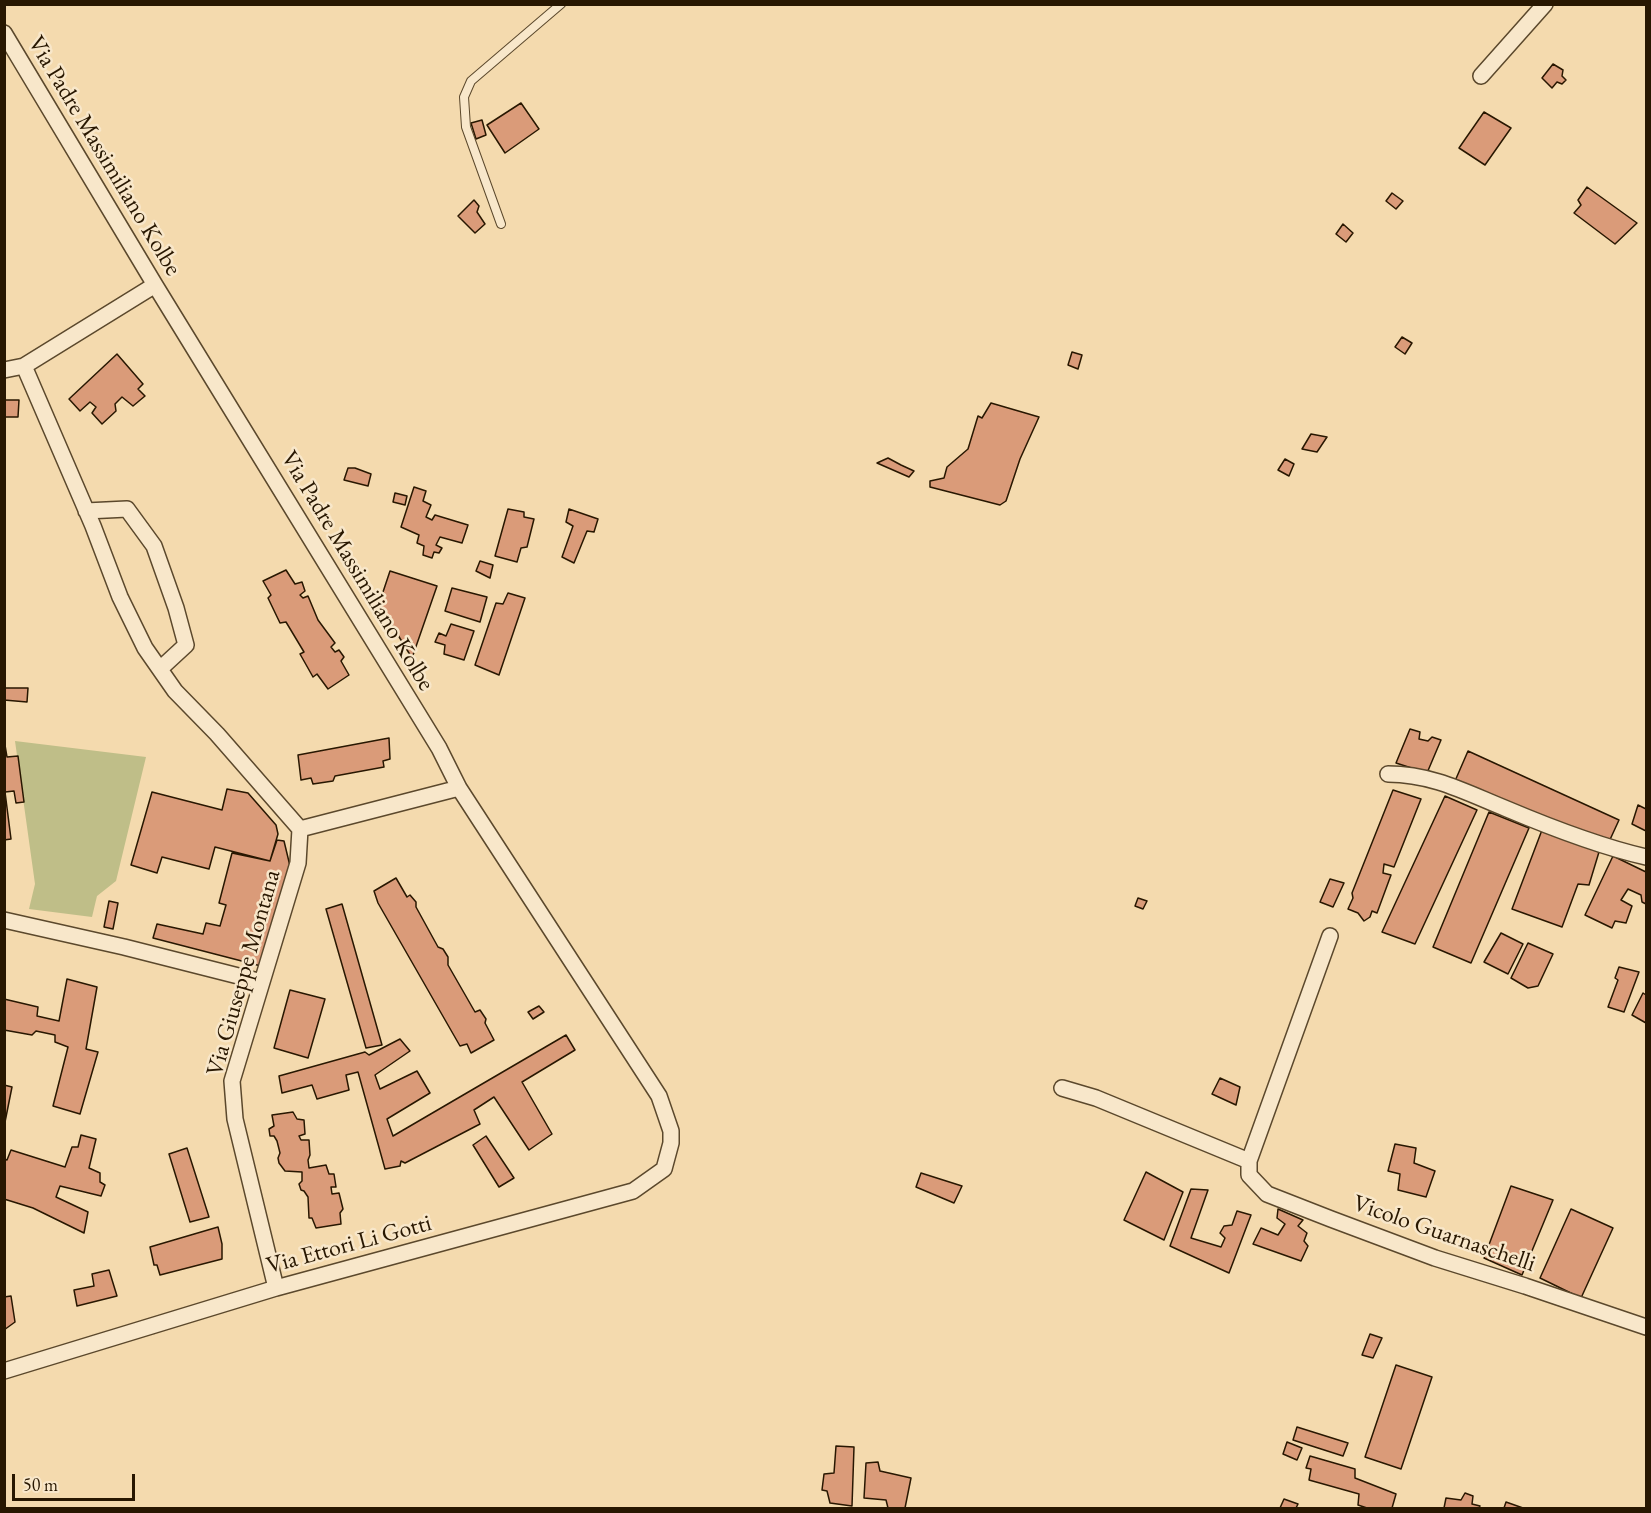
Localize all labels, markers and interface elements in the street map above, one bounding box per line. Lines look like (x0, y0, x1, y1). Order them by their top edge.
street label: Via Padre Massimiliano Kolbe (21, 31, 187, 281)
street label: Via Padre Massimiliano Kolbe (274, 446, 440, 696)
street label: Via Giuseppe Montana (201, 867, 287, 1079)
street label: Vicolo Guarnaschelli (1349, 1189, 1539, 1279)
street label: Via Ettori Li Gotti (263, 1209, 435, 1281)
scale bar (15, 1462, 138, 1500)
text: 50 m (23, 1473, 58, 1496)

